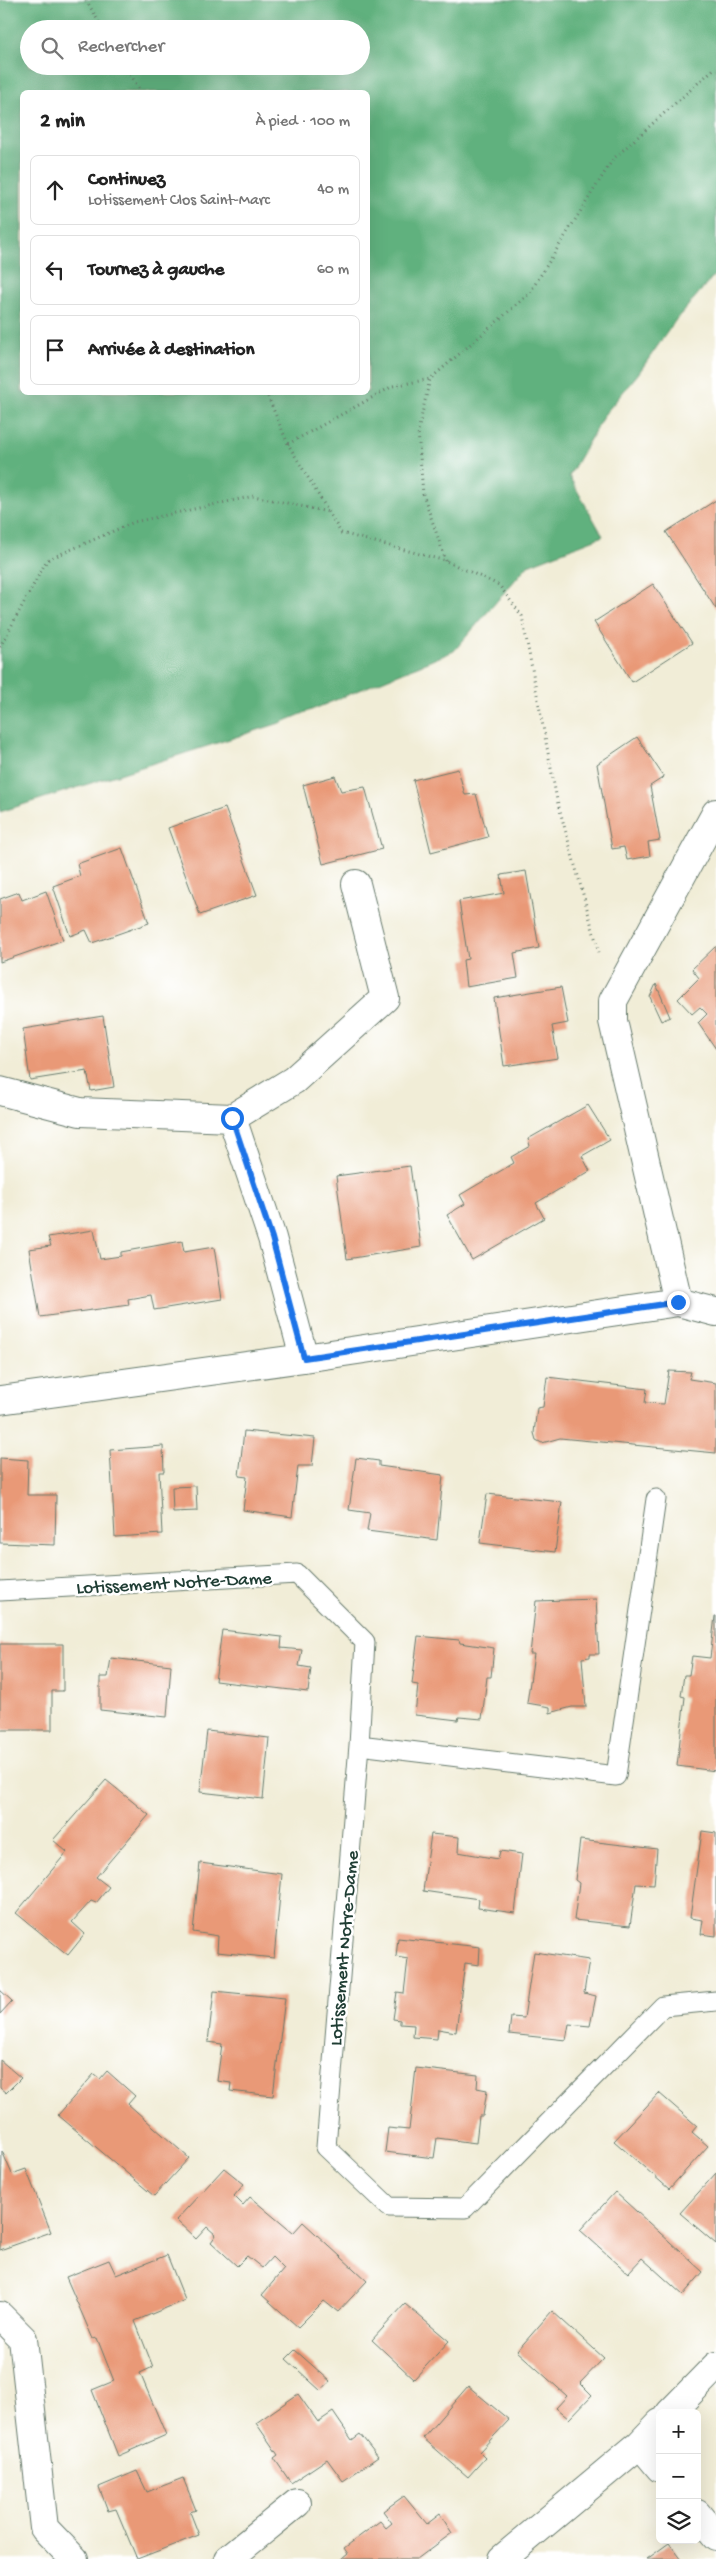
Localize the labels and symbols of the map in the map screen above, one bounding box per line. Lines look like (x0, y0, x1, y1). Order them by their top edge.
route start (221, 1107, 244, 1130)
route end (667, 1291, 690, 1314)
street label: Lotissement Notre-Dame (76, 1568, 273, 1601)
street label: Lotissement Notre-Dame (325, 1850, 365, 2047)

